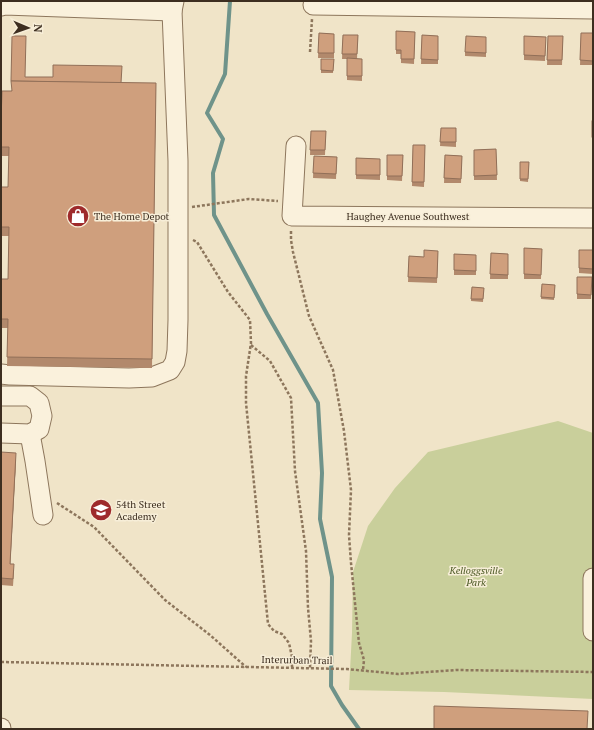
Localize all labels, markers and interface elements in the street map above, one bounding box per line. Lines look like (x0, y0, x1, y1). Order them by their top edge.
north arrow (8, 8, 48, 48)
text: N (31, 24, 45, 33)
shop icon: The Home Depot (65, 203, 91, 229)
place label: The Home Depot (94, 210, 170, 223)
street label: Haughey Avenue Southwest (347, 210, 470, 223)
school or university icon: 54th Street Academy (88, 497, 114, 523)
place label: 54th Street Academy (116, 498, 166, 523)
park label: Kelloggsville Park (449, 564, 503, 589)
street label: Interurban Trail (261, 653, 333, 667)

